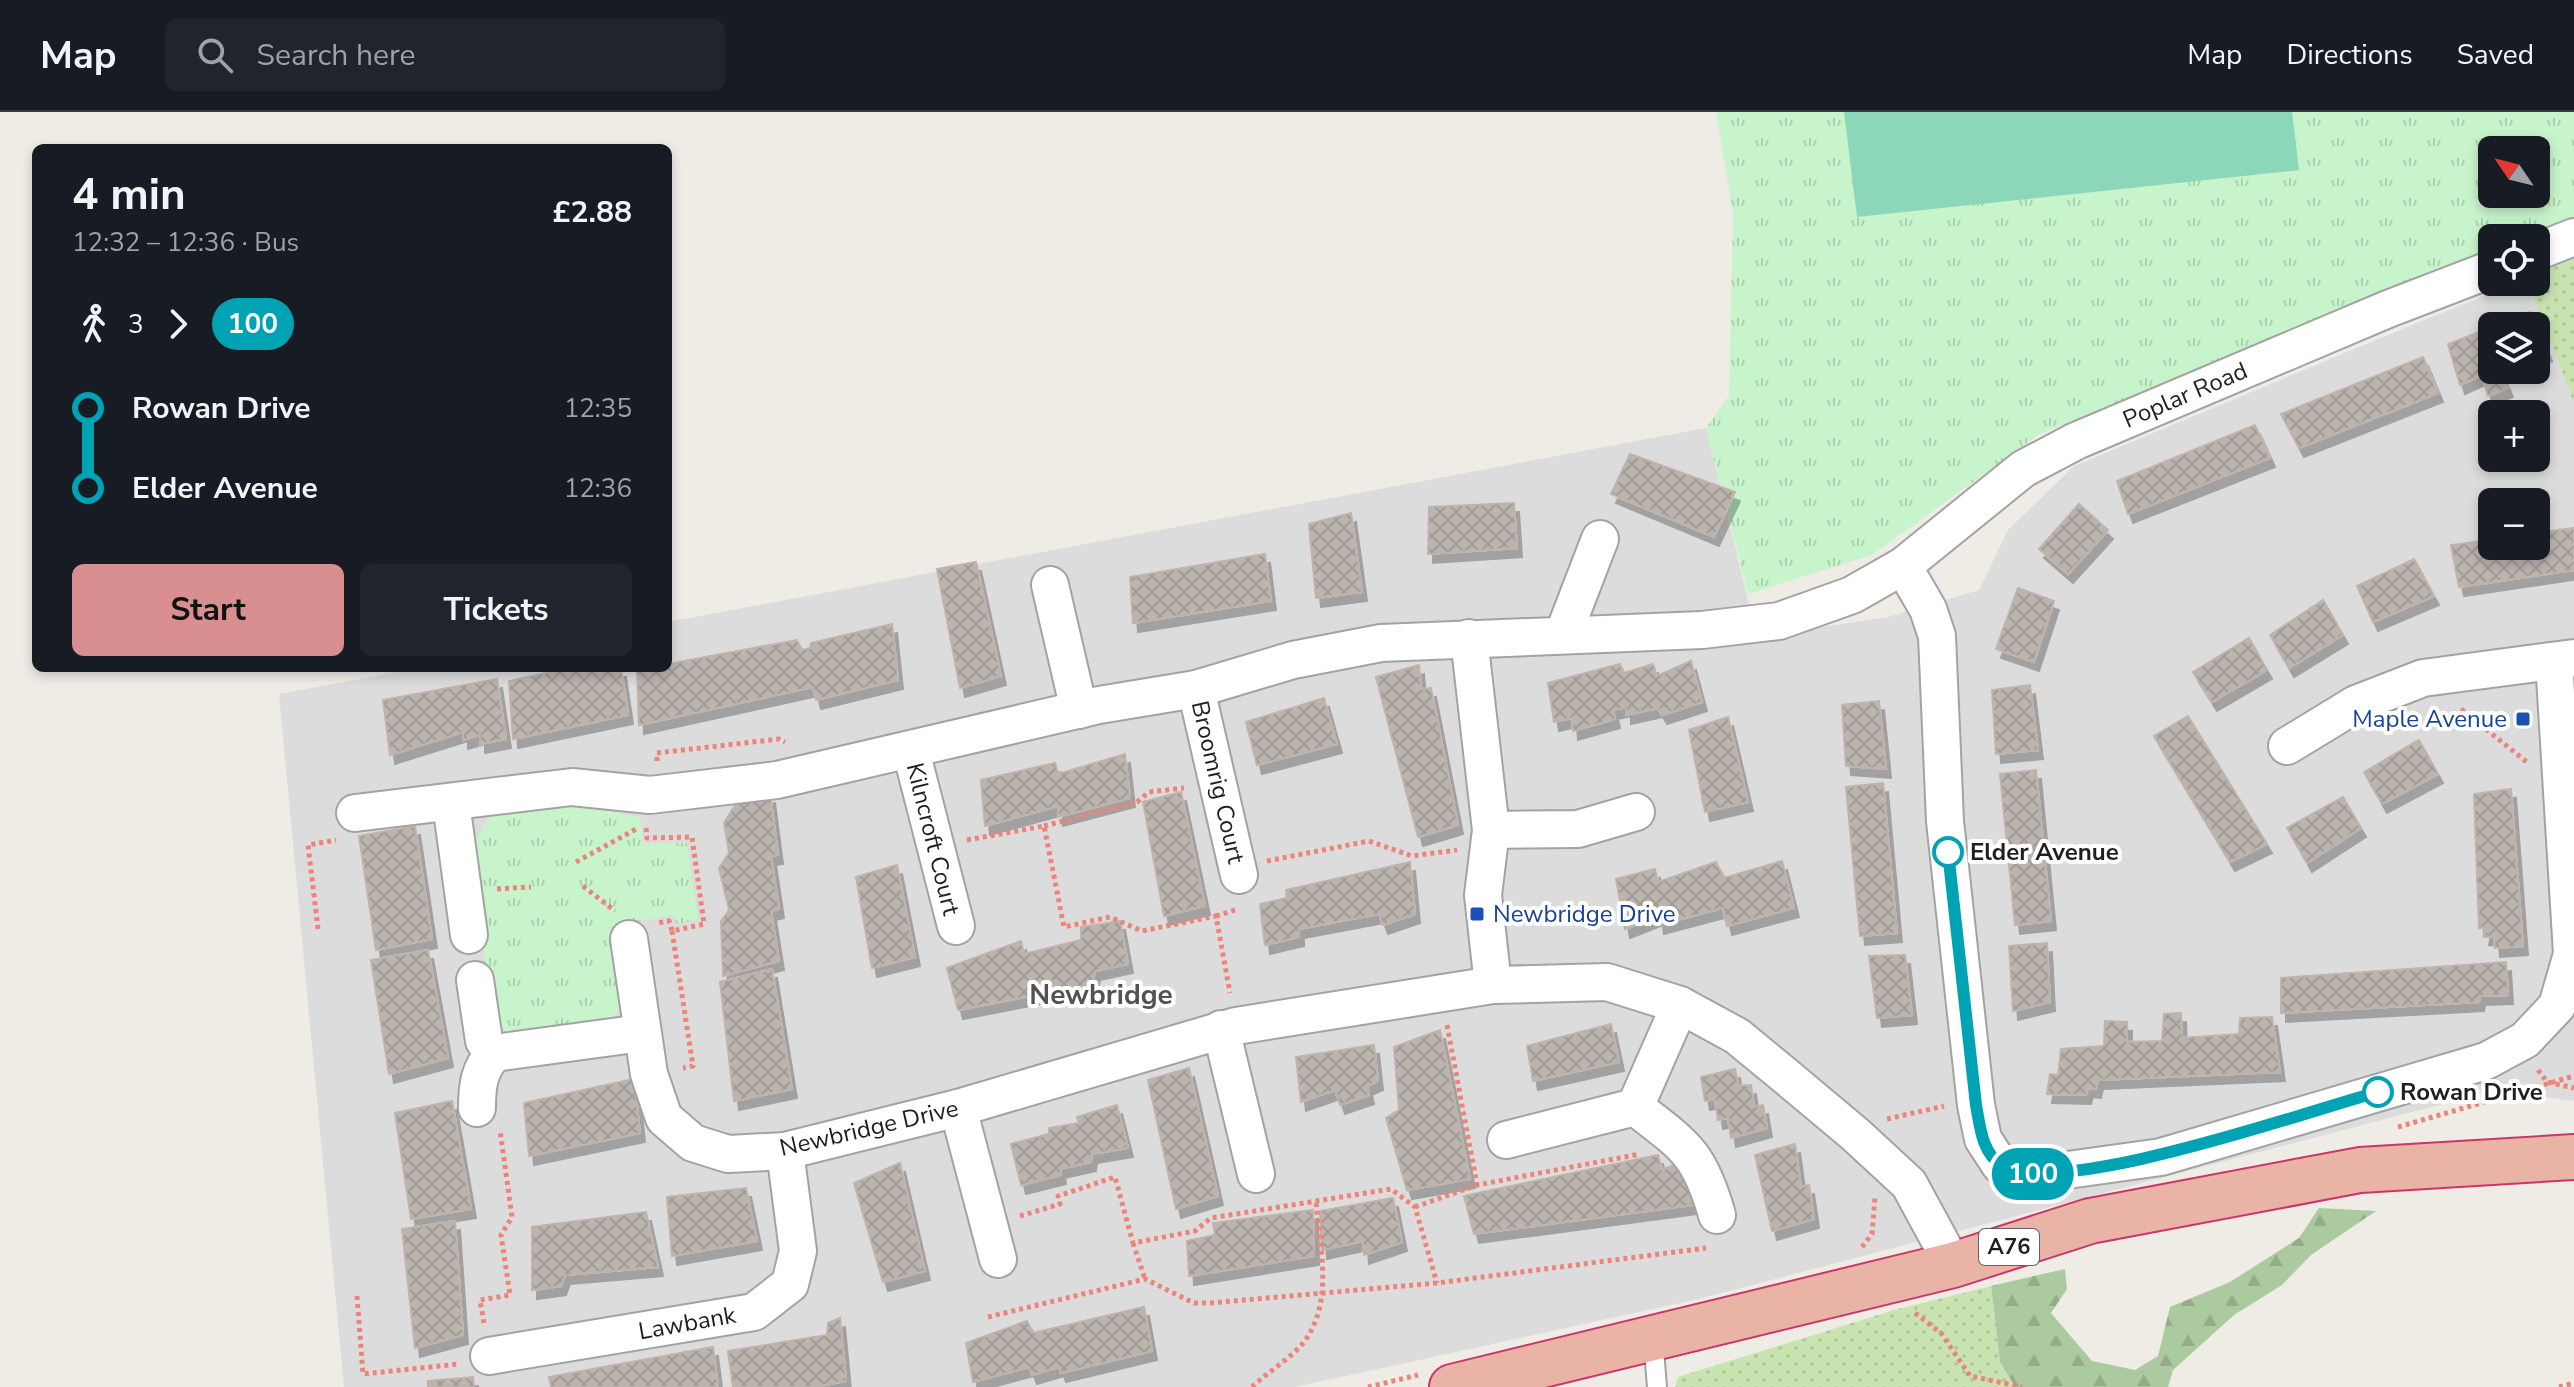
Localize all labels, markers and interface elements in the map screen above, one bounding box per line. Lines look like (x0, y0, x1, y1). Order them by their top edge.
search box (165, 19, 725, 91)
text: Map (40, 30, 117, 81)
icon: search (193, 33, 237, 77)
text: Search here (257, 35, 416, 76)
text: Map (2187, 36, 2242, 74)
text: Directions (2286, 36, 2413, 74)
text: Saved (2457, 36, 2534, 74)
north arrow (2478, 136, 2550, 208)
map controls (2478, 136, 2550, 560)
text: 4 min (72, 165, 186, 225)
text: £2.88 (553, 192, 632, 233)
button: locate (2478, 224, 2550, 296)
text: 12:32 – 12:36 · Bus (72, 225, 299, 260)
icon: walk (72, 302, 116, 346)
icon: forward (156, 302, 200, 346)
text: 100 (228, 305, 278, 343)
text: 3 (128, 307, 144, 342)
button: layers (2478, 312, 2550, 384)
street label: Poplar Road (2118, 354, 2252, 436)
text: Rowan Drive (132, 388, 311, 429)
text: 12:35 (564, 391, 632, 426)
button: + (2478, 400, 2550, 472)
text: Elder Avenue (132, 468, 318, 509)
text: 12:36 (564, 471, 632, 506)
button: − (2478, 488, 2550, 560)
button: Start (72, 564, 344, 656)
button: Tickets (360, 564, 632, 656)
street label: Broomrig Court (1184, 698, 1252, 867)
place label: Maple Avenue (2352, 703, 2507, 735)
marker: Maple Avenue (2514, 710, 2532, 728)
street label: Kilncroft Court (899, 760, 968, 919)
place label: Elder Avenue (1970, 836, 2119, 868)
marker: Elder Avenue (1933, 837, 1963, 867)
place label: Newbridge Drive (1493, 898, 1676, 930)
marker: Newbridge Drive (1468, 905, 1486, 923)
district label: Newbridge (1029, 976, 1173, 1014)
place label: Rowan Drive (2400, 1076, 2543, 1108)
marker: Rowan Drive (2363, 1077, 2393, 1107)
street label: Newbridge Drive (776, 1092, 962, 1164)
line badge: 100 (1987, 1148, 2079, 1200)
text: 100 (2008, 1155, 2058, 1193)
road number: A76 (1979, 1229, 2039, 1265)
street label: Lawbank (636, 1299, 739, 1347)

